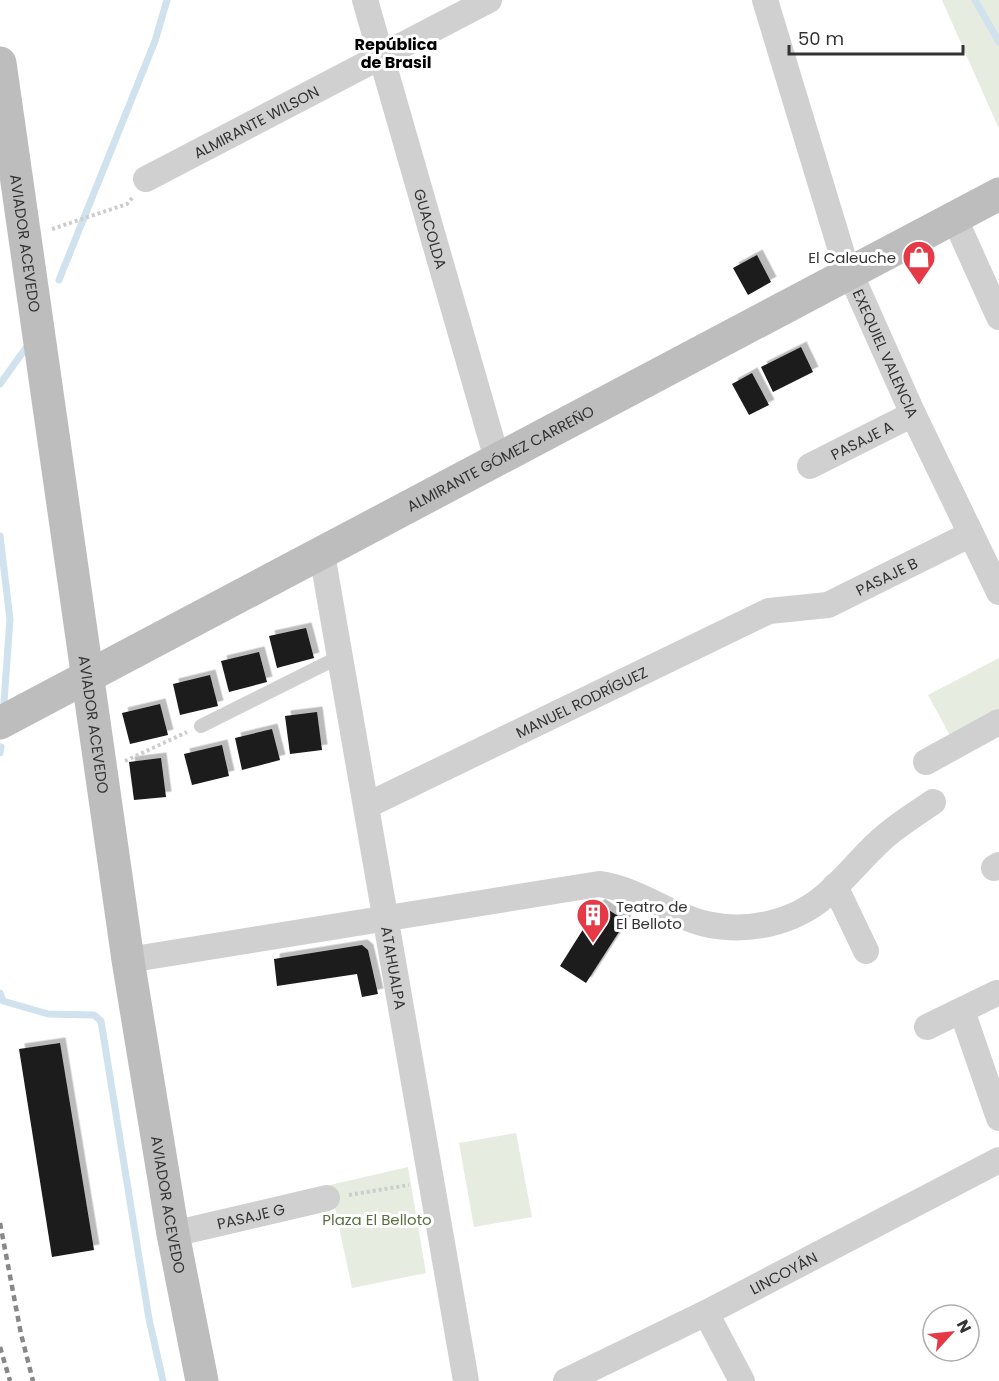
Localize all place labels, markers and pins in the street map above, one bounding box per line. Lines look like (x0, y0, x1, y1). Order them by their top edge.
shop icon: El Caleuche (901, 239, 937, 286)
place label: El Caleuche (808, 247, 896, 268)
place label: Teatro de El Belloto (616, 896, 688, 934)
building icon: Teatro de El Belloto (575, 897, 611, 944)

